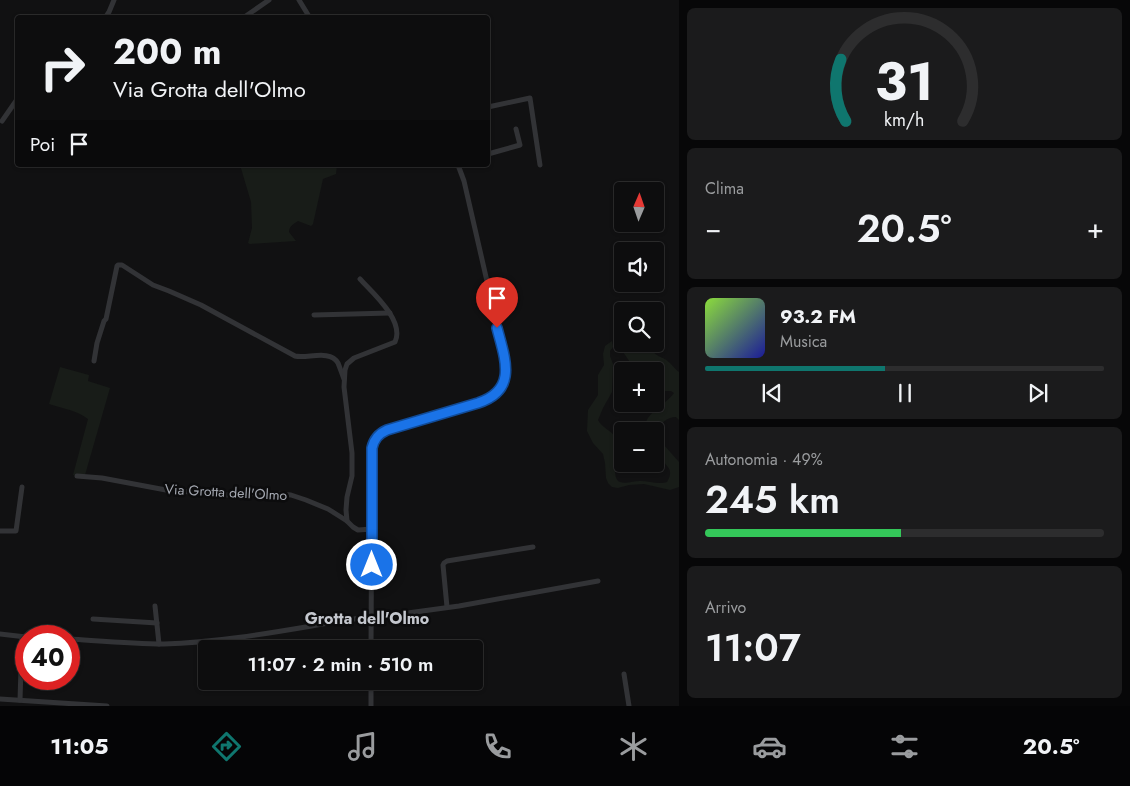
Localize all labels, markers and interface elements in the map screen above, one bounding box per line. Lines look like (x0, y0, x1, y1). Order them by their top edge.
text: 200 m (113, 27, 222, 77)
icon: right (30, 35, 95, 100)
text: 31 (875, 44, 934, 120)
text: Via Grotta dell'Olmo (113, 73, 306, 105)
text: km/h (884, 107, 925, 133)
icon: arrive (65, 130, 93, 158)
text: Poi (30, 131, 55, 158)
text: Clima (705, 177, 744, 200)
north arrow (614, 182, 664, 232)
map controls (614, 182, 664, 472)
text: 20.5° (857, 201, 952, 256)
text: − (705, 208, 722, 249)
text: + (1087, 208, 1104, 249)
button: sound (614, 242, 664, 292)
pin (476, 277, 518, 328)
icon: arrive (483, 284, 511, 312)
button: search (614, 302, 664, 352)
text: 93.2 FM (780, 303, 856, 330)
text: Musica (780, 330, 827, 353)
button: + (614, 362, 664, 412)
icon: previous (758, 379, 786, 407)
icon: pause (891, 379, 919, 407)
icon: next (1024, 379, 1052, 407)
button: − (614, 422, 664, 472)
text: Autonomia · 49% (705, 448, 823, 471)
text: 245 km (705, 472, 840, 527)
street label: Via Grotta dell'Olmo (164, 479, 288, 505)
position arrow (345, 538, 397, 590)
text: Arrivo (705, 596, 746, 619)
district label: Grotta dell'Olmo (305, 607, 429, 630)
text: 11:07 (705, 620, 801, 675)
speed limit sign: 40 (15, 625, 80, 690)
text: 11:07 · 2 min · 510 m (248, 651, 433, 678)
icon: directions (209, 729, 244, 764)
icon: music (345, 729, 380, 764)
icon: phone (480, 729, 515, 764)
icon: climate (616, 729, 651, 764)
icon: car (752, 729, 787, 764)
icon: filters (887, 729, 922, 764)
text: 11:05 (50, 730, 109, 762)
text: 20.5° (1023, 730, 1080, 762)

